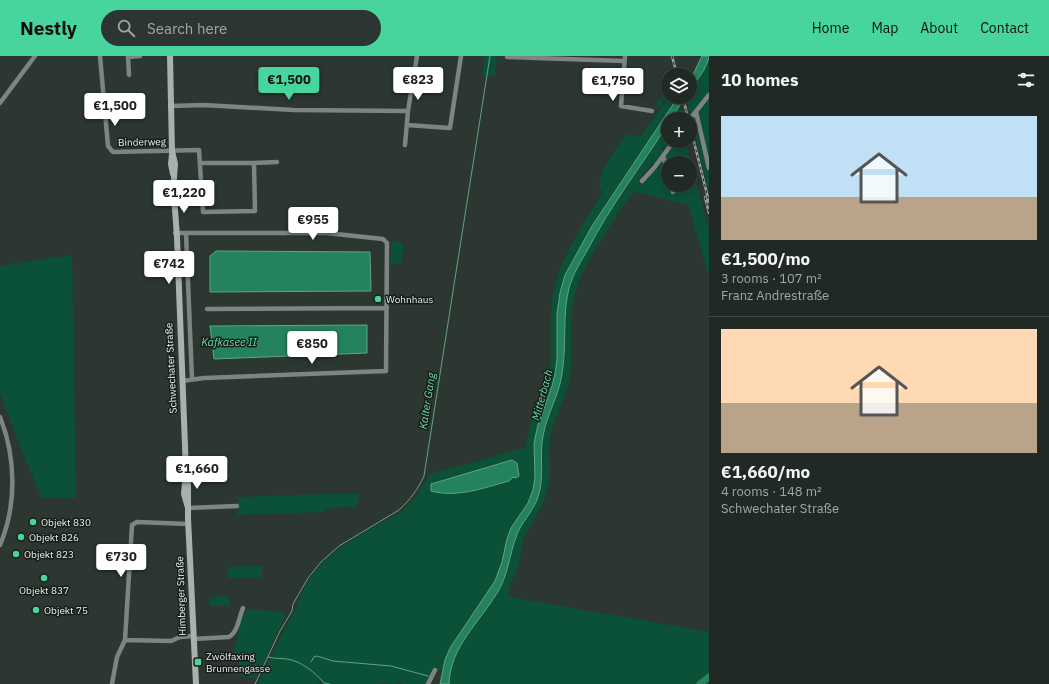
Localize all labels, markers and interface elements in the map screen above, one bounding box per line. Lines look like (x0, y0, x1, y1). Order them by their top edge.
search box (101, 10, 381, 46)
text: Nestly (20, 16, 77, 40)
icon: search (115, 17, 137, 39)
text: Search here (147, 19, 227, 38)
text: Home (812, 19, 849, 37)
text: Map (871, 19, 898, 37)
text: About (920, 19, 958, 37)
text: Contact (980, 19, 1029, 37)
pin: €1,500 (256, 67, 322, 101)
pin: €823 (394, 67, 442, 101)
pin: €1,750 (580, 68, 646, 102)
map controls (661, 68, 697, 192)
button: layers (661, 68, 697, 104)
text: 10 homes (721, 69, 798, 91)
icon: filters (1015, 69, 1037, 91)
text: €1,500 (267, 71, 311, 88)
text: €823 (402, 71, 434, 88)
text: €1,750 (591, 72, 635, 89)
pin: €1,500 (82, 93, 148, 127)
text: €1,500 (93, 97, 137, 114)
button: + (661, 112, 697, 148)
street label: Binderweg (118, 135, 167, 149)
icon: home (843, 142, 915, 214)
button: − (661, 156, 697, 192)
pin: €1,220 (151, 180, 217, 214)
text: €1,220 (162, 184, 206, 201)
pin: €955 (289, 207, 337, 241)
text: €955 (297, 211, 329, 228)
text: €1,500/mo (721, 248, 810, 270)
pin: €742 (145, 251, 193, 285)
text: €742 (153, 255, 185, 272)
text: 3 rooms · 107 m² (721, 270, 822, 287)
text: Franz Andrestraße (721, 287, 829, 304)
place label: Wohnhaus (386, 293, 433, 306)
marker: Wohnhaus (373, 294, 383, 304)
street label: Schwechater Straße (162, 322, 180, 414)
pin: €850 (288, 331, 336, 365)
water label: Kafkasee II (201, 335, 258, 349)
text: €850 (296, 335, 328, 352)
icon: home (843, 355, 915, 427)
water label: Mitterbach (528, 368, 556, 422)
water label: Kalter Gang (416, 371, 438, 430)
pin: €1,660 (164, 456, 230, 490)
text: €1,660 (175, 460, 219, 477)
text: €1,660/mo (721, 461, 810, 483)
text: 4 rooms · 148 m² (721, 483, 822, 500)
text: Schwechater Straße (721, 500, 839, 517)
place label: Objekt 830 (41, 516, 91, 529)
marker: Objekt 830 (28, 517, 38, 527)
place label: Objekt 826 (29, 531, 79, 544)
marker: Objekt 826 (16, 532, 26, 542)
pin: €730 (97, 544, 145, 578)
place label: Objekt 823 (24, 548, 74, 561)
text: €730 (105, 548, 137, 565)
marker: Objekt 823 (11, 549, 21, 559)
street label: Himberger Straße (173, 555, 189, 636)
marker: Objekt 837 (39, 573, 49, 583)
place label: Objekt 837 (19, 584, 69, 597)
place label: Objekt 75 (44, 604, 88, 617)
marker: Objekt 75 (31, 605, 41, 615)
place label: Zwölfaxing Brunnengasse (206, 650, 271, 675)
marker: Zwölfaxing Brunnengasse (193, 657, 203, 667)

